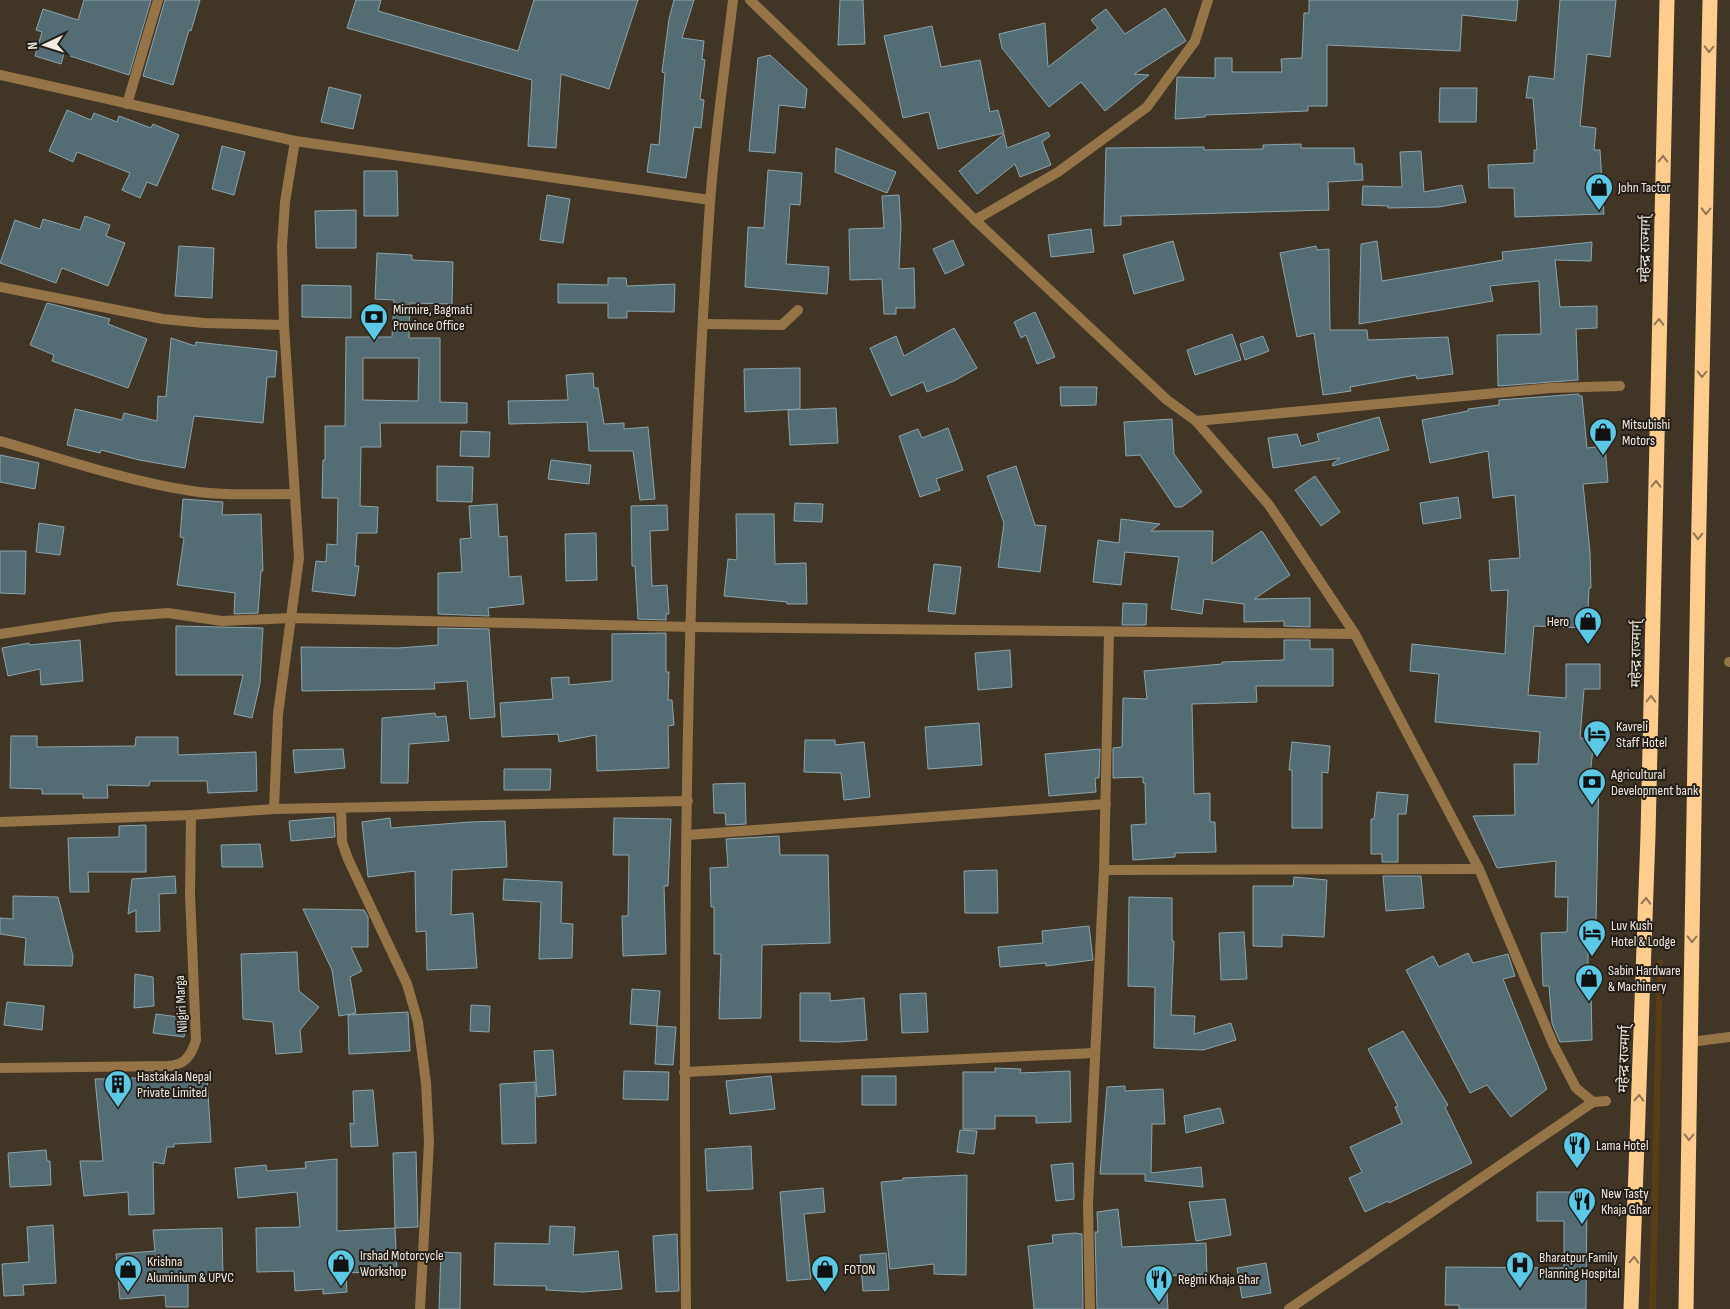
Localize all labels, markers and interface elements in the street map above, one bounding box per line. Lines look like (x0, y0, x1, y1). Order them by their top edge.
north arrow (20, 20, 70, 70)
text: N (24, 42, 41, 50)
one-way arrow (1704, 45, 1714, 53)
one-way arrow (1658, 155, 1668, 163)
shop icon: John Tactor (1584, 172, 1614, 211)
place label: John Tactor (1617, 179, 1671, 196)
one-way arrow (1701, 208, 1711, 215)
street label: महेन्द्र राज्मार्ग् (1635, 213, 1655, 283)
place label: Mirmire, Bagmati Province Office (393, 301, 472, 334)
bank icon: Mirmire, Bagmati Province Office (359, 302, 389, 341)
one-way arrow (1654, 318, 1664, 326)
one-way arrow (1697, 370, 1707, 378)
place label: Mitsubishi Motors (1622, 416, 1670, 449)
shop icon: Mitsubishi Motors (1588, 417, 1618, 456)
one-way arrow (1650, 480, 1661, 488)
one-way arrow (1693, 532, 1704, 540)
shop icon: Hero (1573, 606, 1603, 645)
place label: Hero (1547, 613, 1569, 630)
street label: महेन्द्र राज्मार्ग् (1626, 618, 1646, 688)
one-way arrow (1646, 695, 1656, 702)
place label: Kavreli Staff Hotel (1616, 718, 1667, 751)
hotel icon: Kavreli Staff Hotel (1582, 719, 1612, 758)
place label: Agricultural Development bank (1610, 766, 1699, 799)
bank icon: Agricultural Development bank (1577, 767, 1607, 806)
one-way arrow (1641, 896, 1651, 904)
place label: Luv Kush Hotel & Lodge (1611, 917, 1676, 950)
hotel icon: Luv Kush Hotel & Lodge (1577, 918, 1607, 957)
one-way arrow (1687, 936, 1697, 944)
place label: Sabin Hardware & Machinery (1608, 962, 1681, 995)
shop icon: Sabin Hardware & Machinery (1574, 963, 1604, 1002)
street label: Nilgiri Marga (171, 975, 191, 1033)
street label: महेन्द्र राज्मार्ग् (1613, 1023, 1635, 1093)
place label: Hastakala Nepal Private Limited (137, 1068, 212, 1101)
building icon: Hastakala Nepal Private Limited (103, 1069, 133, 1108)
one-way arrow (1633, 1094, 1644, 1102)
restaurant icon: Lama Hotel (1562, 1130, 1592, 1169)
one-way arrow (1684, 1134, 1694, 1141)
place label: Lama Hotel (1596, 1137, 1649, 1154)
place label: New Tasty Khaja Ghar (1601, 1185, 1651, 1218)
restaurant icon: New Tasty Khaja Ghar (1567, 1186, 1597, 1225)
place label: Irshad Motorcycle Workshop (360, 1247, 444, 1280)
shop icon: Irshad Motorcycle Workshop (326, 1248, 356, 1287)
place label: Bharatpur Family Planning Hospital (1539, 1249, 1620, 1282)
hospital icon: Bharatpur Family Planning Hospital (1505, 1250, 1535, 1289)
place label: Krishna Aluminium & UPVC (146, 1253, 234, 1286)
shop icon: Krishna Aluminium & UPVC (113, 1254, 143, 1293)
shop icon: FOTON (810, 1254, 840, 1293)
one-way arrow (1629, 1256, 1640, 1264)
place label: FOTON (844, 1261, 875, 1278)
restaurant icon: Regmi Khaja Ghar (1144, 1264, 1174, 1303)
place label: Regmi Khaja Ghar (1178, 1271, 1260, 1288)

